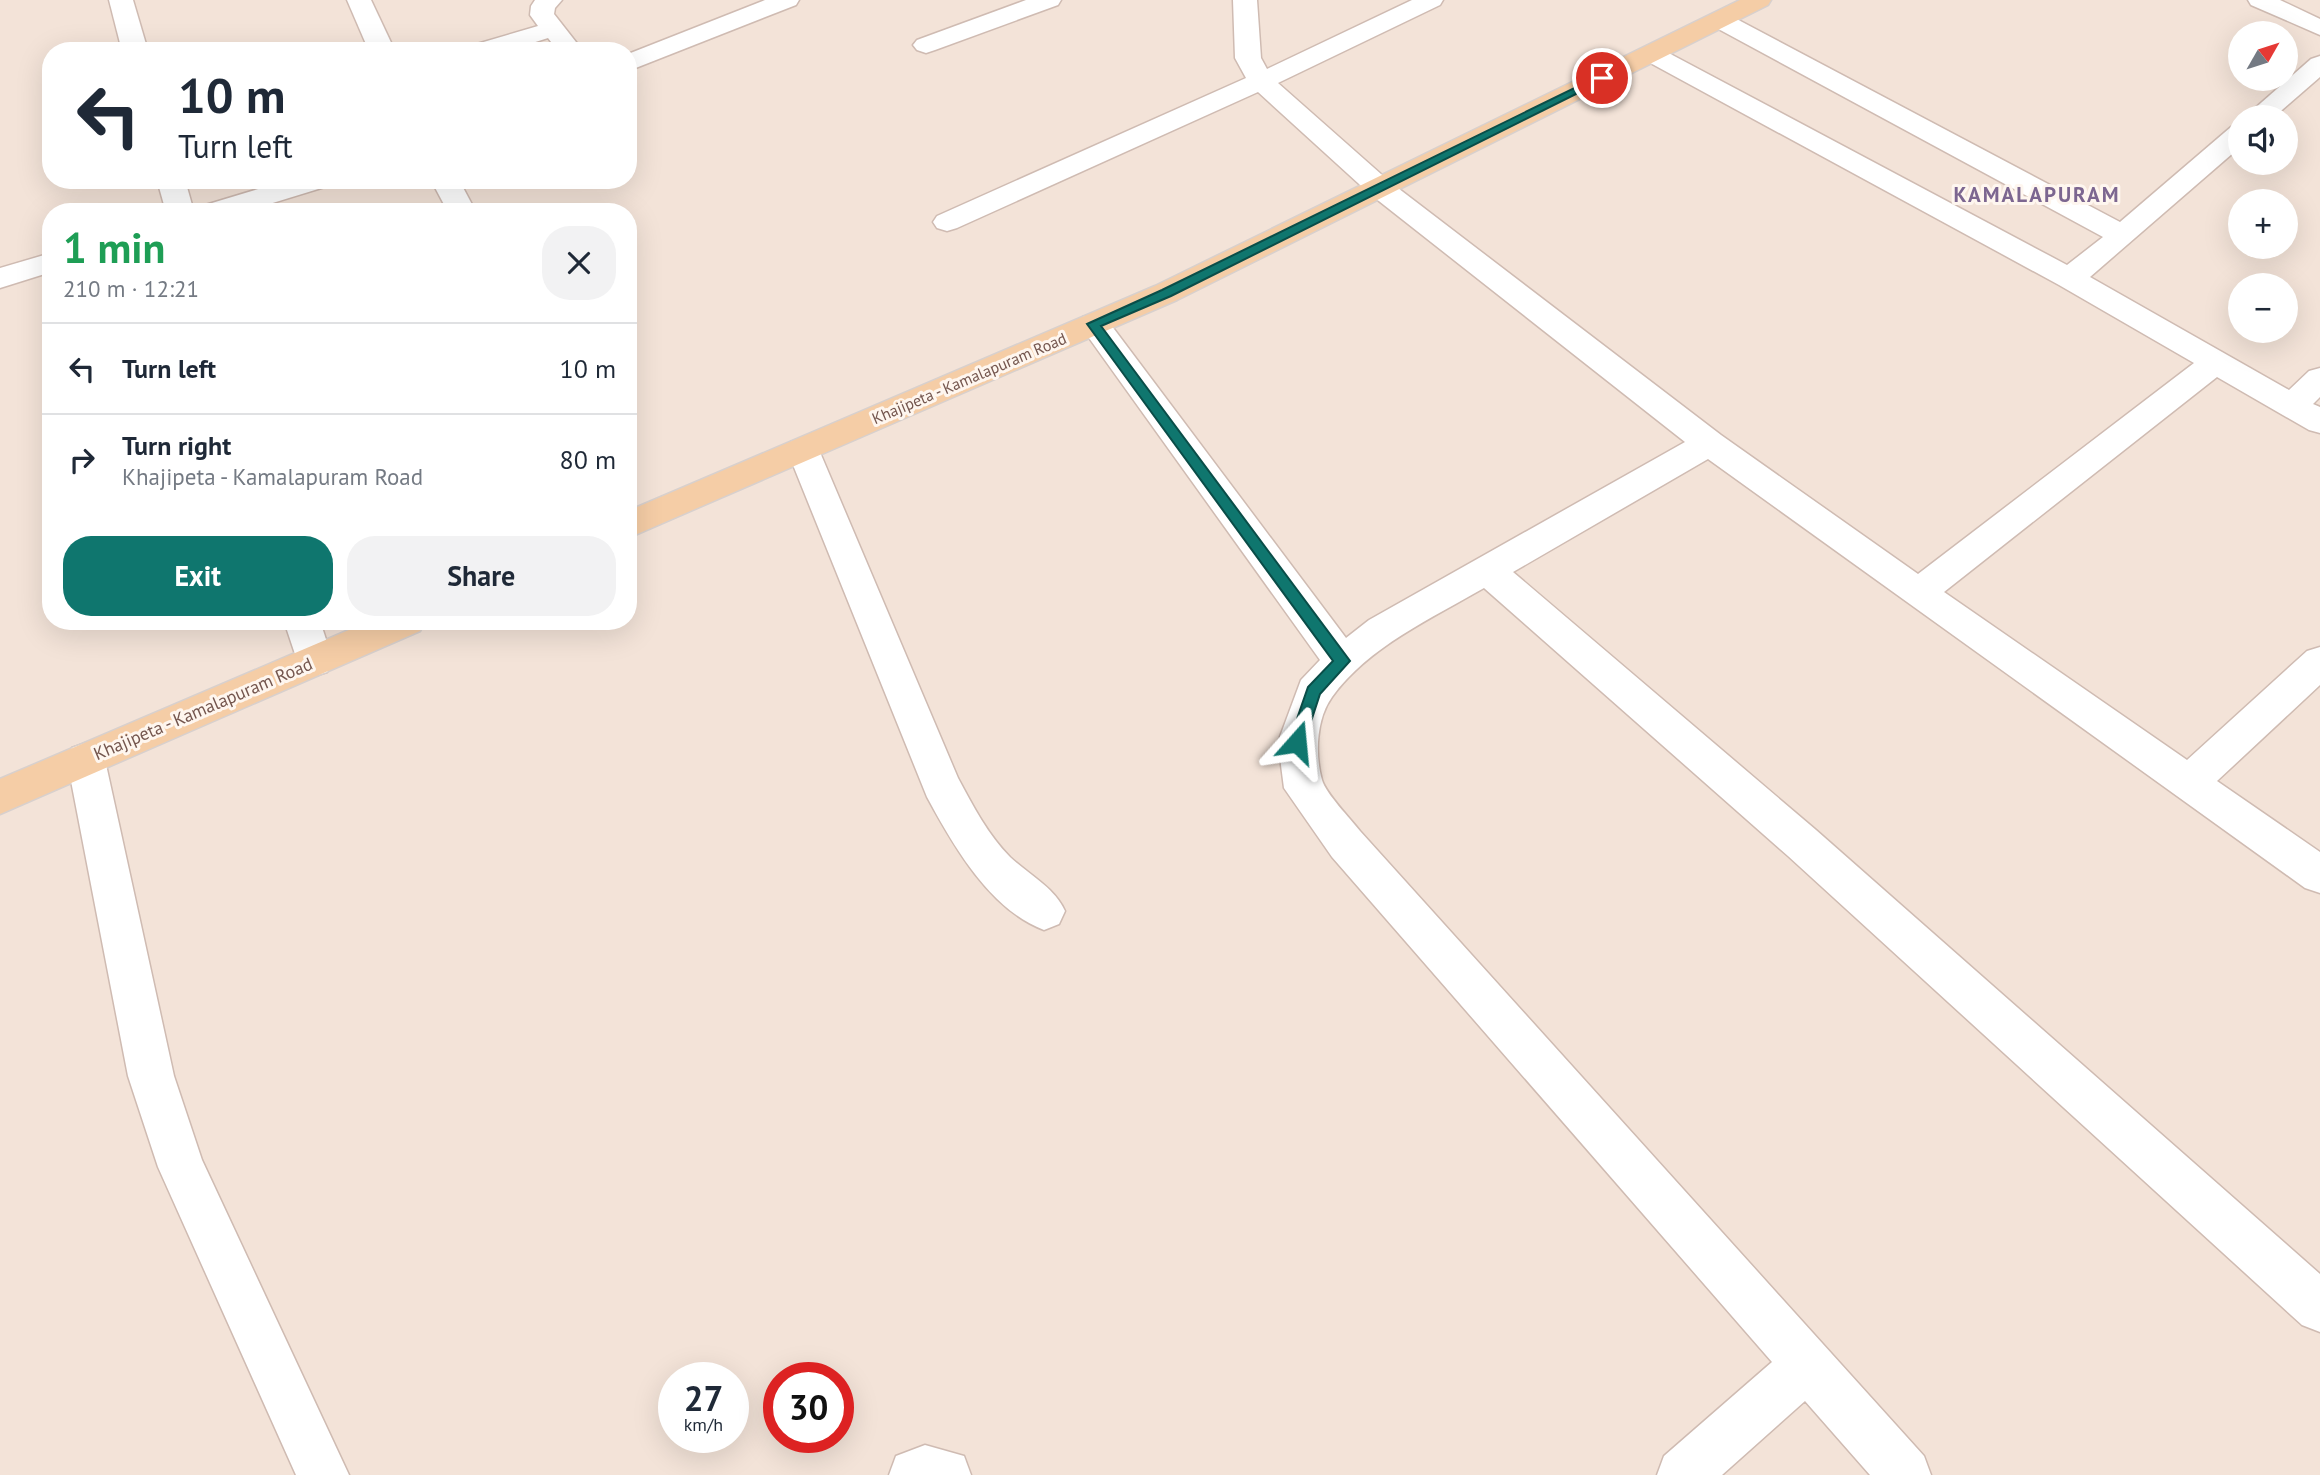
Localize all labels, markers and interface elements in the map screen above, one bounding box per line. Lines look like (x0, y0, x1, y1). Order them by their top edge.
north arrow (2228, 21, 2298, 91)
map controls (2228, 21, 2298, 343)
pin (1572, 48, 1632, 108)
icon: arrive (1583, 59, 1621, 97)
text: 10 m (178, 63, 285, 127)
icon: left (63, 70, 154, 161)
button: sound (2228, 105, 2298, 175)
text: Turn left (178, 125, 293, 167)
district label: KAMALAPURAM (1954, 181, 2120, 208)
button: + (2228, 189, 2298, 259)
text: 1 min (63, 220, 165, 275)
button: close (542, 226, 616, 300)
button: − (2228, 273, 2298, 343)
text: 210 m · 12:21 (63, 274, 199, 303)
street label: Khajipeta - Kamalapuram Road (869, 328, 1069, 428)
icon: left (63, 350, 101, 388)
text: Turn left (122, 352, 216, 385)
text: 10 m (560, 352, 616, 385)
text: Turn right (122, 429, 231, 462)
icon: right (63, 441, 101, 479)
text: 80 m (560, 443, 616, 476)
text: Khajipeta - Kamalapuram Road (122, 462, 423, 491)
button: Exit (63, 536, 333, 616)
button: Share (347, 536, 616, 616)
street label: Khajipeta - Kamalapuram Road (90, 652, 316, 765)
position arrow (1260, 705, 1334, 779)
speed limit sign: 30 (763, 1362, 854, 1453)
text: 27 (684, 1375, 723, 1421)
text: km/h (684, 1413, 723, 1436)

